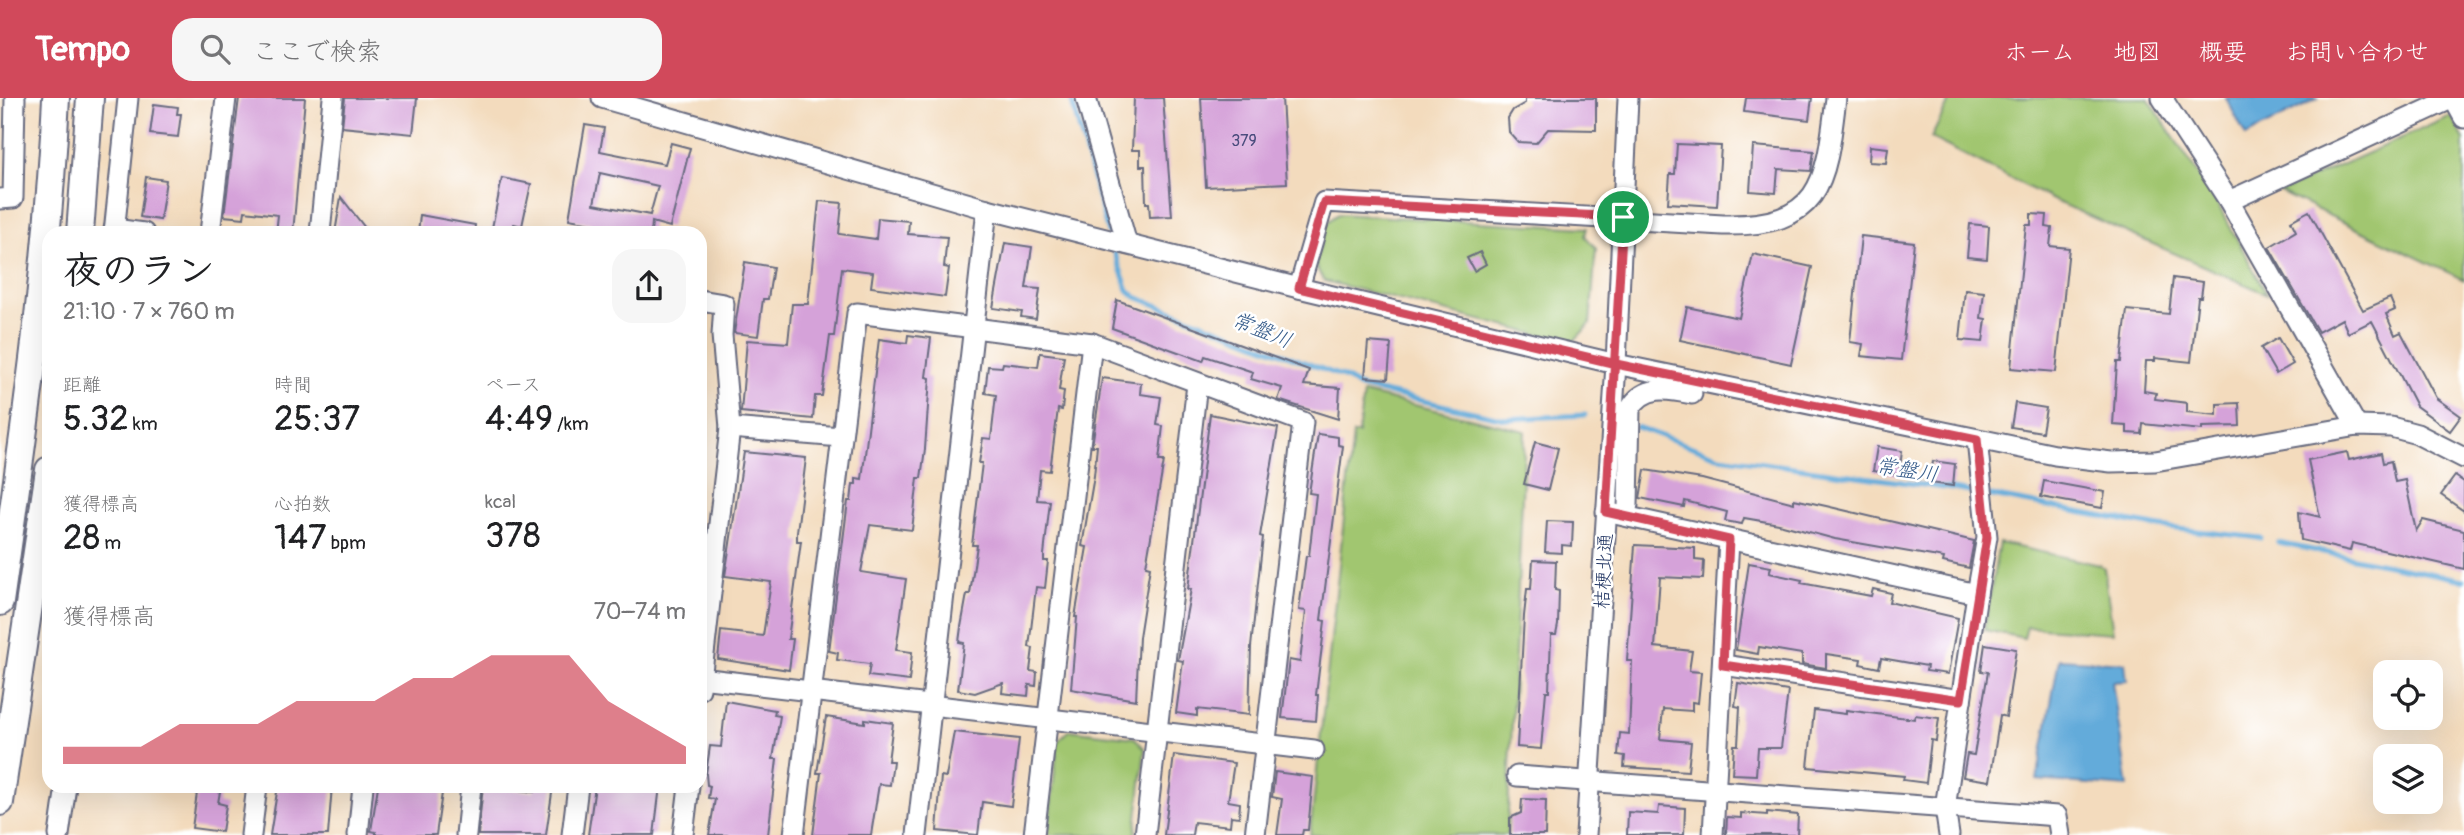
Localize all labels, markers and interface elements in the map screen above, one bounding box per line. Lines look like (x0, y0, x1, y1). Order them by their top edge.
search box (172, 18, 662, 81)
text: Tempo (35, 29, 130, 70)
icon: search (196, 30, 234, 68)
text: ここで検索 (252, 36, 382, 68)
text: ホーム (2004, 38, 2075, 67)
text: 地図 (2113, 38, 2161, 67)
text: 概要 (2199, 38, 2247, 67)
text: お問い合わせ (2285, 38, 2429, 67)
house number: 379 (1231, 131, 1257, 151)
pin (1593, 187, 1653, 247)
icon: arrive (1604, 198, 1642, 236)
text: 夜のラン (63, 247, 215, 295)
button: share (612, 249, 686, 323)
text: 21:10 · 7 × 760 m (63, 297, 235, 326)
water label: 常盤川 (1228, 306, 1296, 355)
text: 距離 (63, 373, 101, 397)
text: 時間 (274, 373, 312, 397)
text: ペース (485, 373, 541, 397)
text: 5.32 (63, 397, 129, 441)
text: 25:37 (274, 397, 360, 441)
text: 4:49 (485, 397, 553, 441)
text: km (129, 412, 158, 436)
text: /km (553, 412, 589, 436)
water label: 常盤川 (1874, 452, 1940, 489)
text: kcal (485, 490, 516, 514)
text: 獲得標高 (63, 492, 139, 516)
text: 心拍数 (274, 492, 331, 516)
text: 378 (485, 514, 541, 558)
text: 28 (63, 516, 100, 560)
text: 147 (274, 516, 327, 560)
text: m (100, 531, 121, 555)
text: bpm (327, 531, 366, 555)
street label: 桔梗北通 (1590, 532, 1618, 610)
text: 70–74 m (594, 597, 686, 626)
text: 獲得標高 (63, 602, 155, 631)
map controls (2373, 660, 2443, 814)
button: locate (2373, 660, 2443, 730)
button: layers (2373, 744, 2443, 814)

